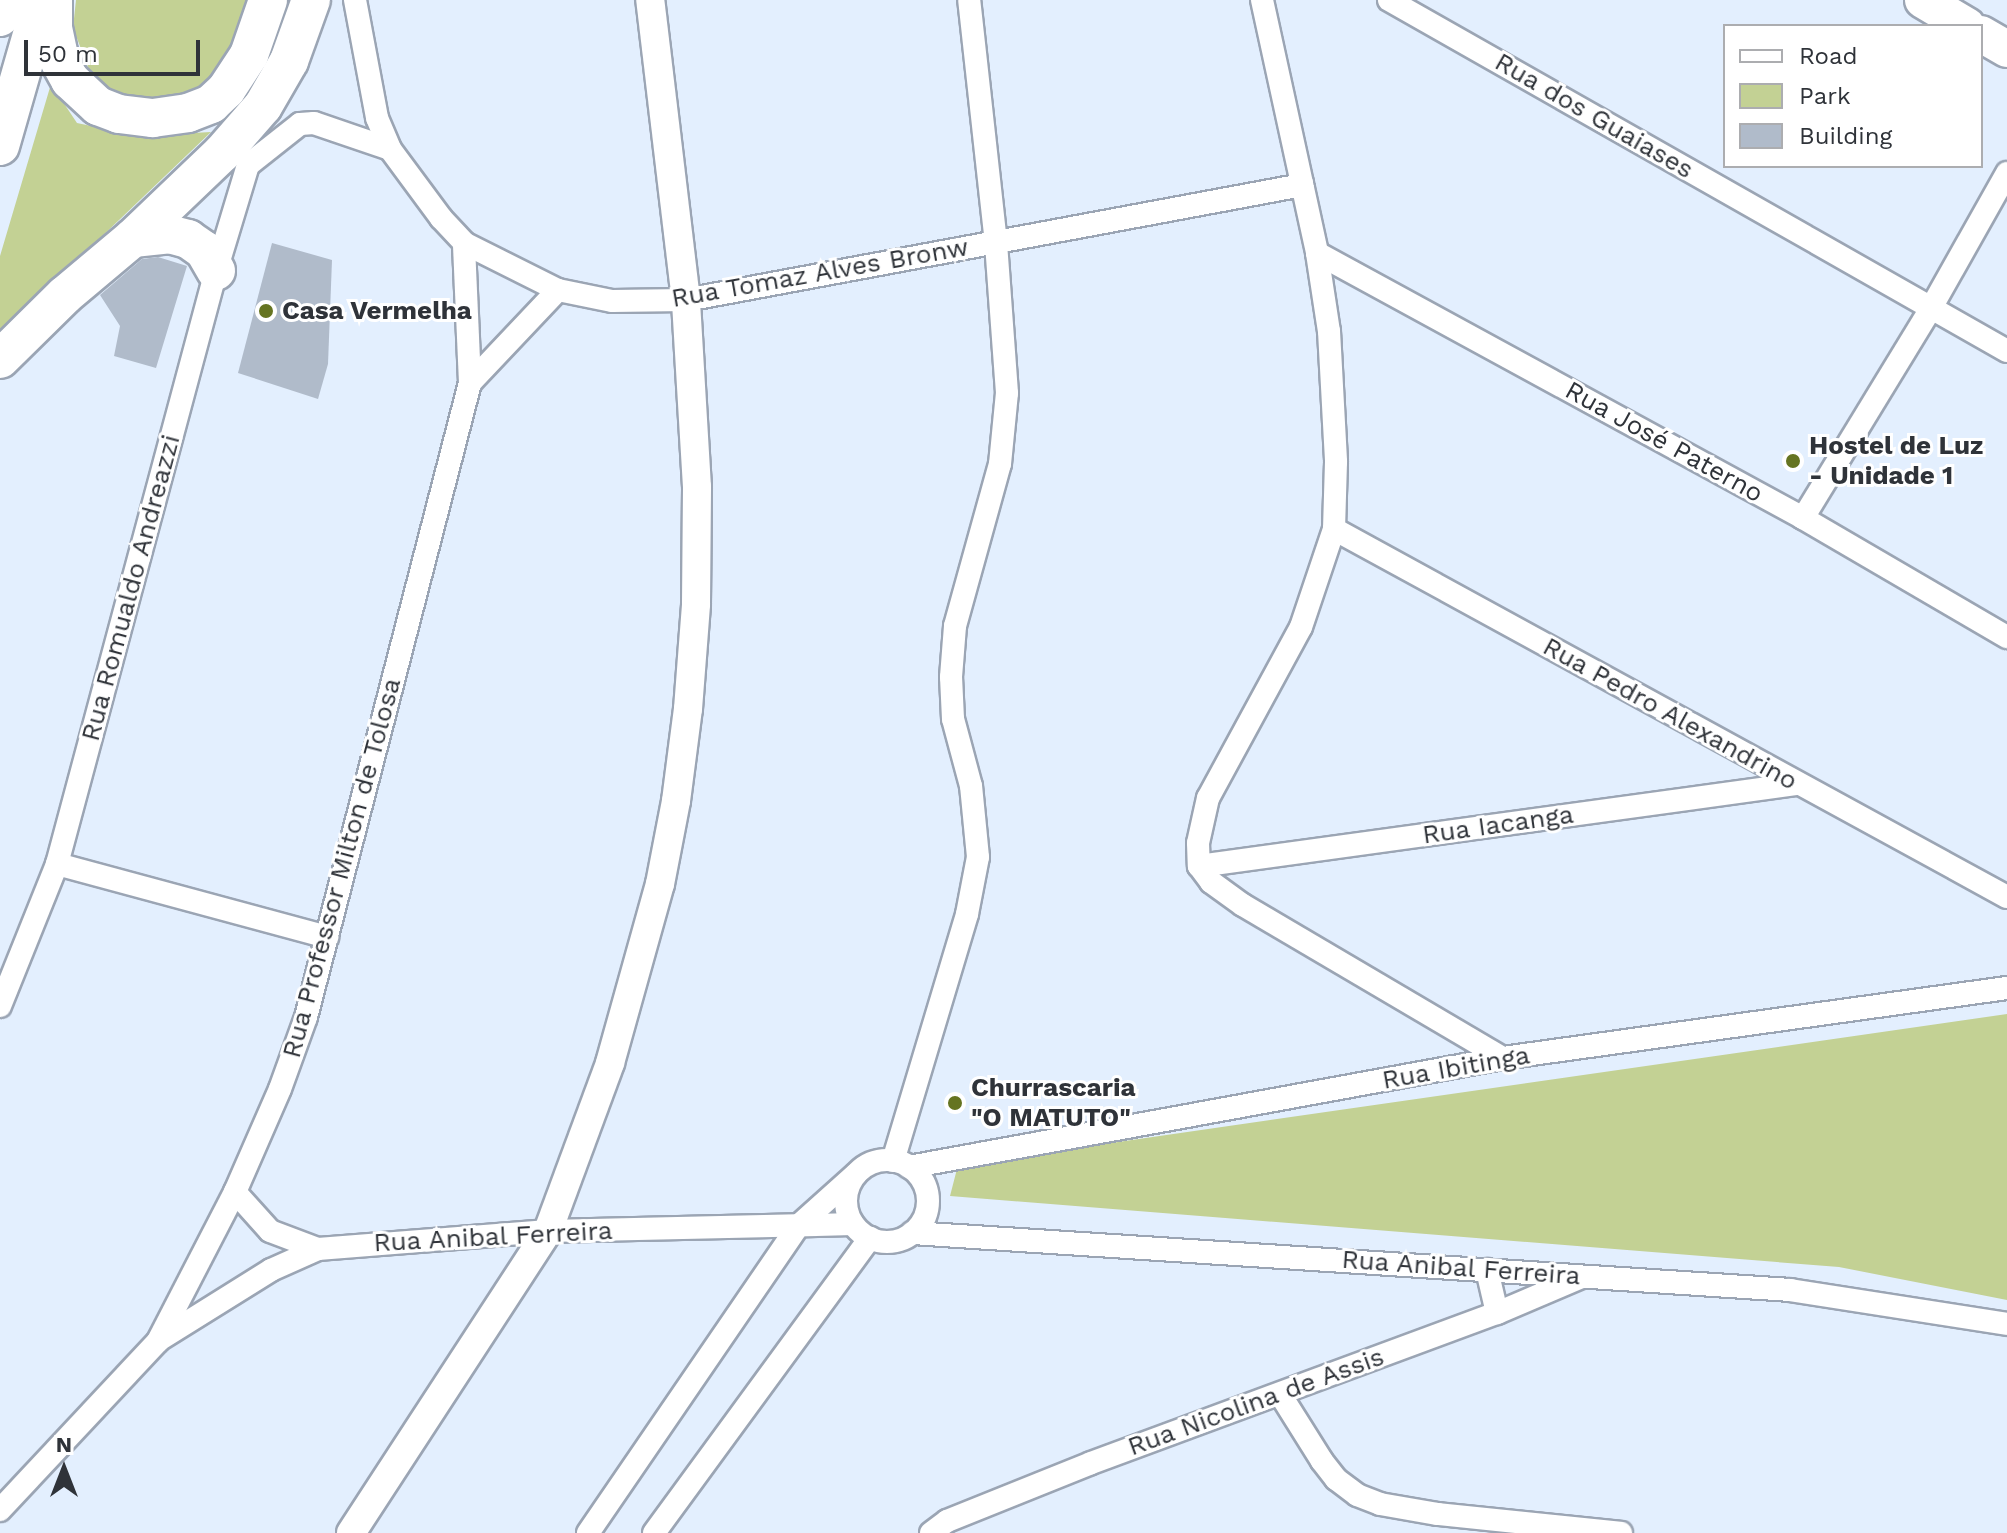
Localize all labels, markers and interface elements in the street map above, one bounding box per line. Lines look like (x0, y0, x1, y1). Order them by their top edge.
scale bar (28, 24, 204, 74)
legend (1723, 24, 1983, 168)
text: 50 m (38, 40, 98, 68)
text: Road (1799, 42, 1858, 70)
street label: Rua dos Guaiases (1489, 46, 1699, 186)
text: Park (1799, 82, 1851, 110)
text: Building (1799, 122, 1892, 150)
street label: Rua Tomaz Alves Bronw (668, 231, 972, 315)
place label: Casa Vermelha (282, 295, 473, 327)
marker: Casa Vermelha (257, 302, 275, 320)
street label: Rua José Paterno (1559, 374, 1769, 510)
place label: Hostel de Luz - Unidade 1 (1809, 430, 1984, 492)
street label: Rua Romualdo Andreazzi (75, 431, 187, 745)
marker: Hostel de Luz - Unidade 1 (1784, 452, 1802, 470)
street label: Rua Pedro Alexandrino (1537, 631, 1803, 797)
street label: Rua Professor Milton de Tolosa (276, 674, 408, 1062)
street label: Rua Iacanga (1420, 799, 1576, 851)
street label: Rua Ibitinga (1379, 1040, 1533, 1096)
place label: Churrascaria "O MATUTO" (971, 1072, 1136, 1134)
marker: Churrascaria "O MATUTO" (946, 1094, 964, 1112)
street label: Rua Anibal Ferreira (371, 1215, 615, 1259)
street label: Rua Anibal Ferreira (1339, 1244, 1583, 1292)
street label: Rua Nicolina de Assis (1123, 1341, 1389, 1463)
north arrow (24, 1429, 104, 1509)
text: N (56, 1432, 72, 1457)

